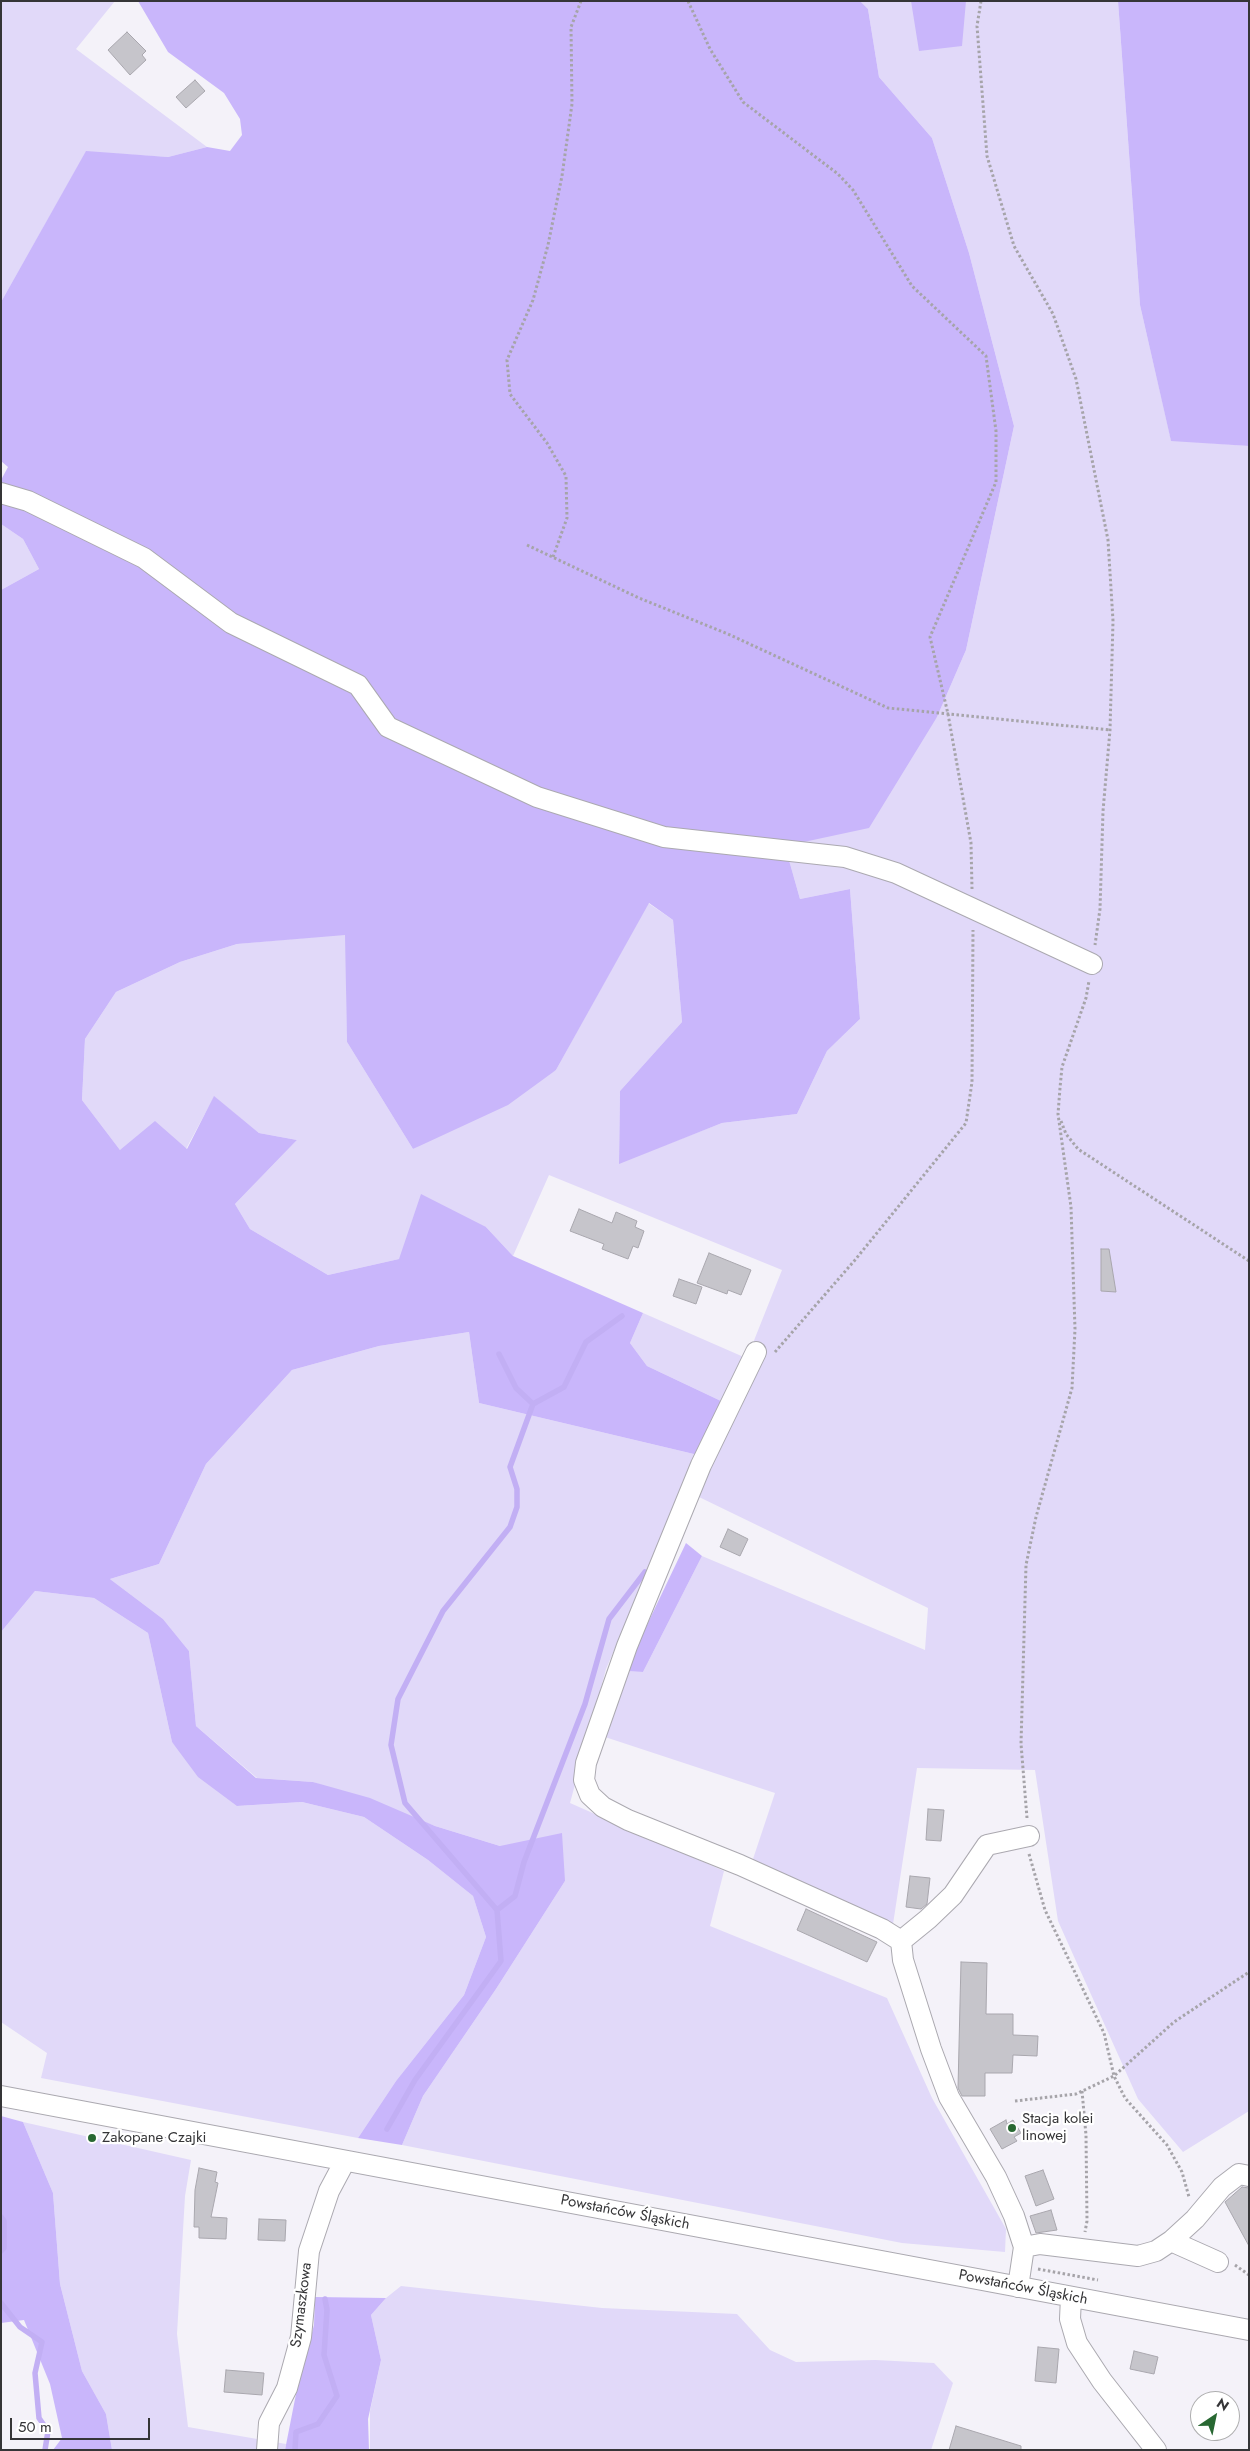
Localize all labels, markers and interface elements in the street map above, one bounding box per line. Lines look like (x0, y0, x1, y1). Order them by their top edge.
place label: Stacja kolei linowej (1022, 2110, 1093, 2145)
marker: Stacja kolei linowej (1006, 2122, 1018, 2134)
place label: Zakopane Czajki (102, 2129, 206, 2147)
marker: Zakopane Czajki (86, 2132, 98, 2144)
street label: Powstańców Śląskich (559, 2192, 691, 2234)
street label: Szymaszkowa (288, 2261, 316, 2349)
street label: Powstańców Śląskich (957, 2267, 1089, 2309)
north arrow (1190, 2391, 1240, 2441)
text: N (1213, 2393, 1233, 2416)
scale bar (12, 2408, 152, 2440)
text: 50 m (18, 2416, 52, 2438)

